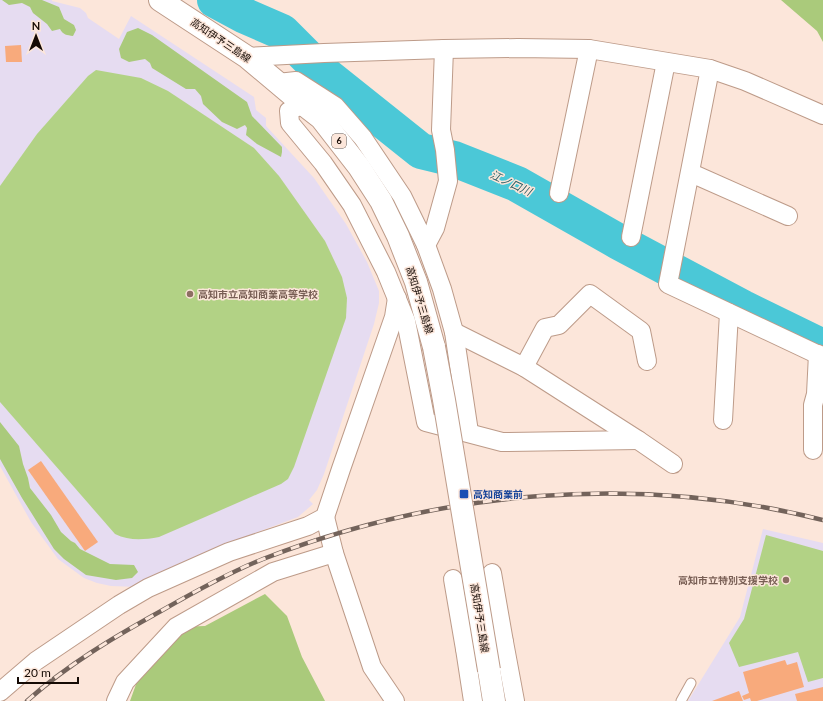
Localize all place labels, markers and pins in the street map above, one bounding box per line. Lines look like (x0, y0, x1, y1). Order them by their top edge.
place label: 高知市立高知商業高等学校 (198, 288, 318, 300)
marker: 高知市立高知商業高等学校 (185, 289, 195, 299)
marker: 高知商業前 (458, 488, 470, 500)
place label: 高知商業前 (473, 488, 523, 500)
place label: 高知市立特別支援学校 (678, 574, 778, 586)
marker: 高知市立特別支援学校 (781, 575, 791, 585)

